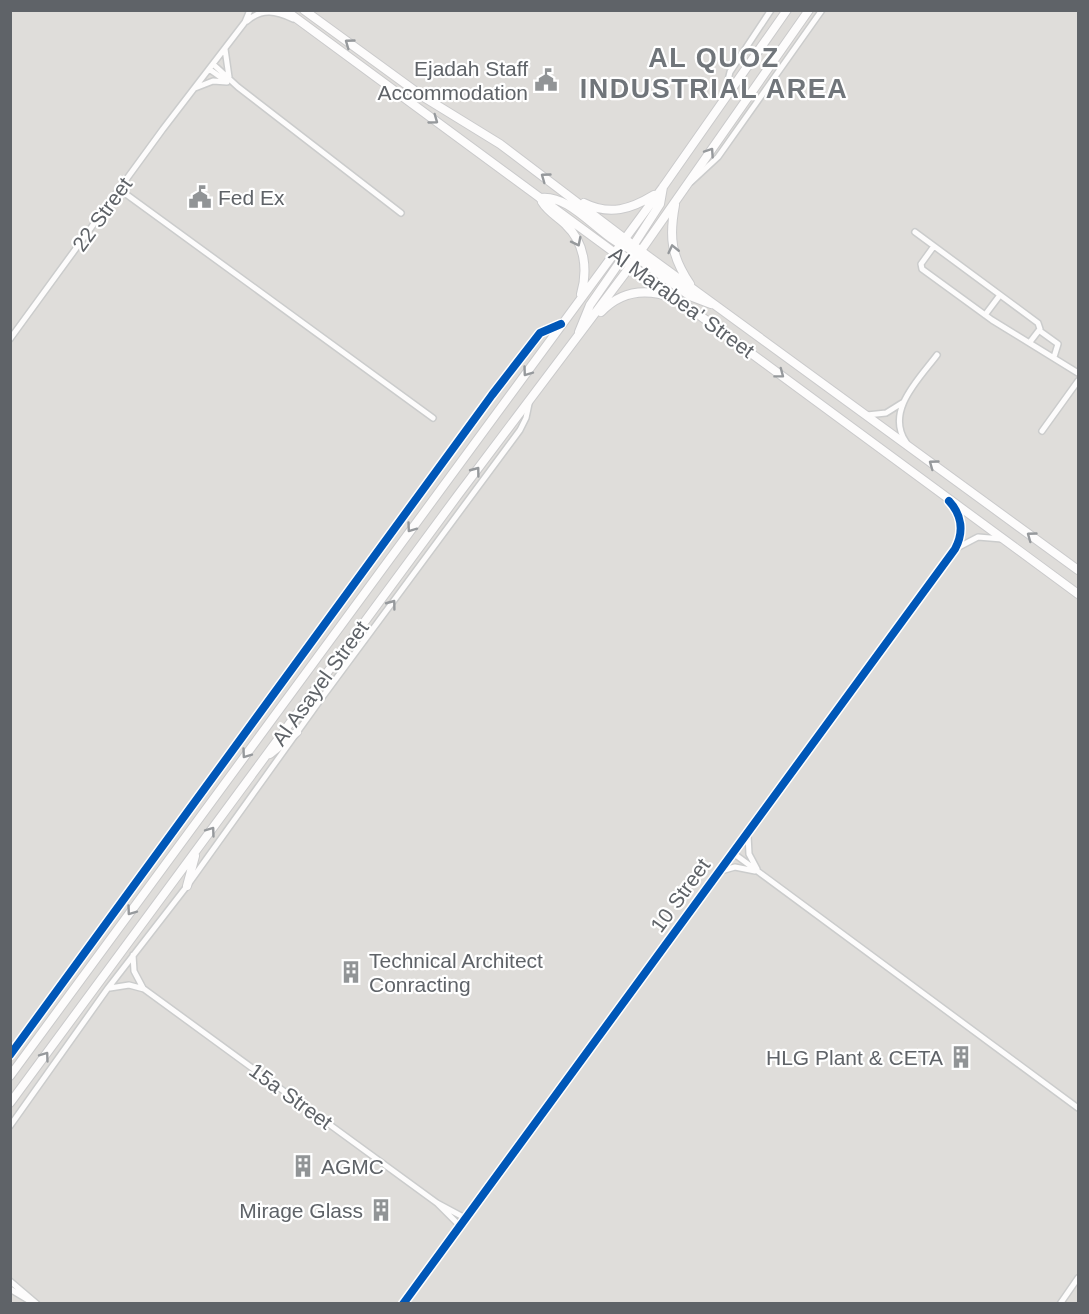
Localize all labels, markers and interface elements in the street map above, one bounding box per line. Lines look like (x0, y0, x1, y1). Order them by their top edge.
one-way arrow (345, 39, 356, 50)
district label: AL QUOZ INDUSTRIAL AREA (580, 43, 848, 104)
place label: Ejadah Staff Accommodation (377, 57, 528, 104)
public building icon: Ejadah Staff Accommodation (533, 67, 559, 93)
one-way arrow (427, 113, 438, 124)
one-way arrow (703, 147, 714, 158)
street label: 22 Street (68, 173, 136, 255)
one-way arrow (540, 174, 551, 185)
public building icon: Fed Ex (187, 184, 213, 210)
place label: Fed Ex (218, 186, 285, 209)
one-way arrow (570, 235, 581, 246)
street label: Al Marabea' Street (605, 242, 759, 362)
one-way arrow (667, 244, 680, 254)
one-way arrow (523, 365, 534, 376)
one-way arrow (773, 367, 784, 378)
one-way arrow (929, 460, 940, 471)
one-way arrow (468, 467, 479, 478)
one-way arrow (407, 522, 418, 533)
one-way arrow (1027, 532, 1038, 543)
one-way arrow (384, 599, 395, 610)
street label: Al Asayel Street (267, 616, 373, 750)
one-way arrow (242, 747, 253, 758)
one-way arrow (204, 827, 215, 838)
street label: 10 Street (646, 854, 714, 936)
one-way arrow (127, 905, 138, 916)
place label: Technical Architect Conracting (369, 949, 543, 996)
building icon: Technical Architect Conracting (338, 959, 364, 985)
building icon: HLG Plant & CETA (948, 1044, 974, 1070)
place label: HLG Plant & CETA (766, 1046, 943, 1069)
one-way arrow (38, 1051, 49, 1062)
street label: 15a Street (245, 1058, 337, 1134)
building icon: AGMC (290, 1153, 316, 1179)
place label: AGMC (321, 1155, 384, 1178)
building icon: Mirage Glass (368, 1197, 394, 1223)
place label: Mirage Glass (239, 1199, 363, 1222)

